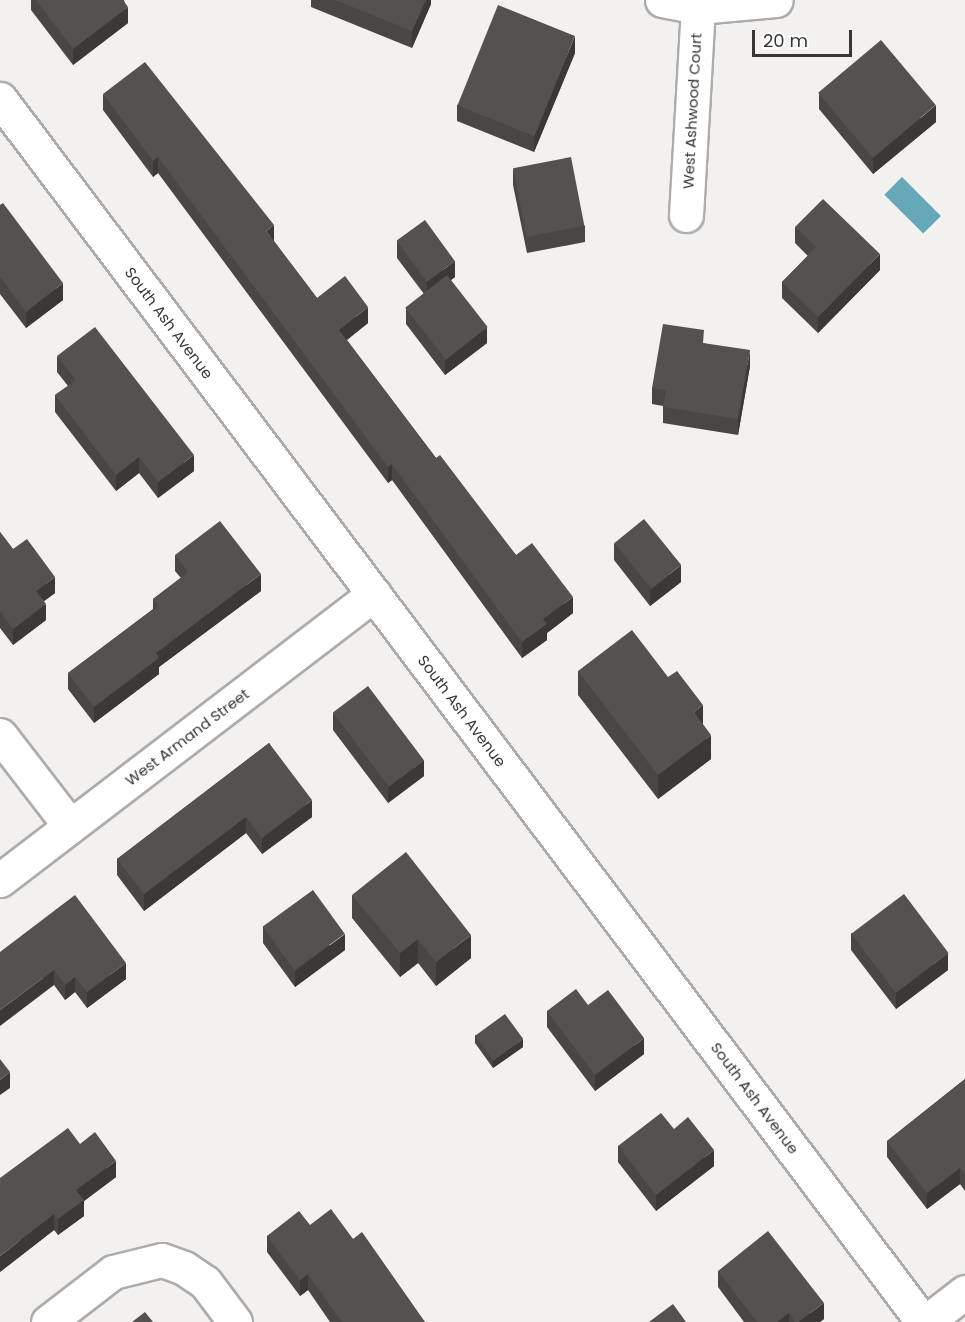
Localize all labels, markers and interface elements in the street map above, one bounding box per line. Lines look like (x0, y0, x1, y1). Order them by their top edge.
scale bar (755, 18, 856, 56)
text: 20 m (763, 28, 808, 53)
street label: West Ashwood Court (679, 33, 705, 189)
street label: South Ash Avenue (121, 264, 217, 382)
street label: South Ash Avenue (414, 652, 510, 770)
street label: West Armand Street (122, 685, 252, 789)
street label: South Ash Avenue (707, 1039, 803, 1157)

